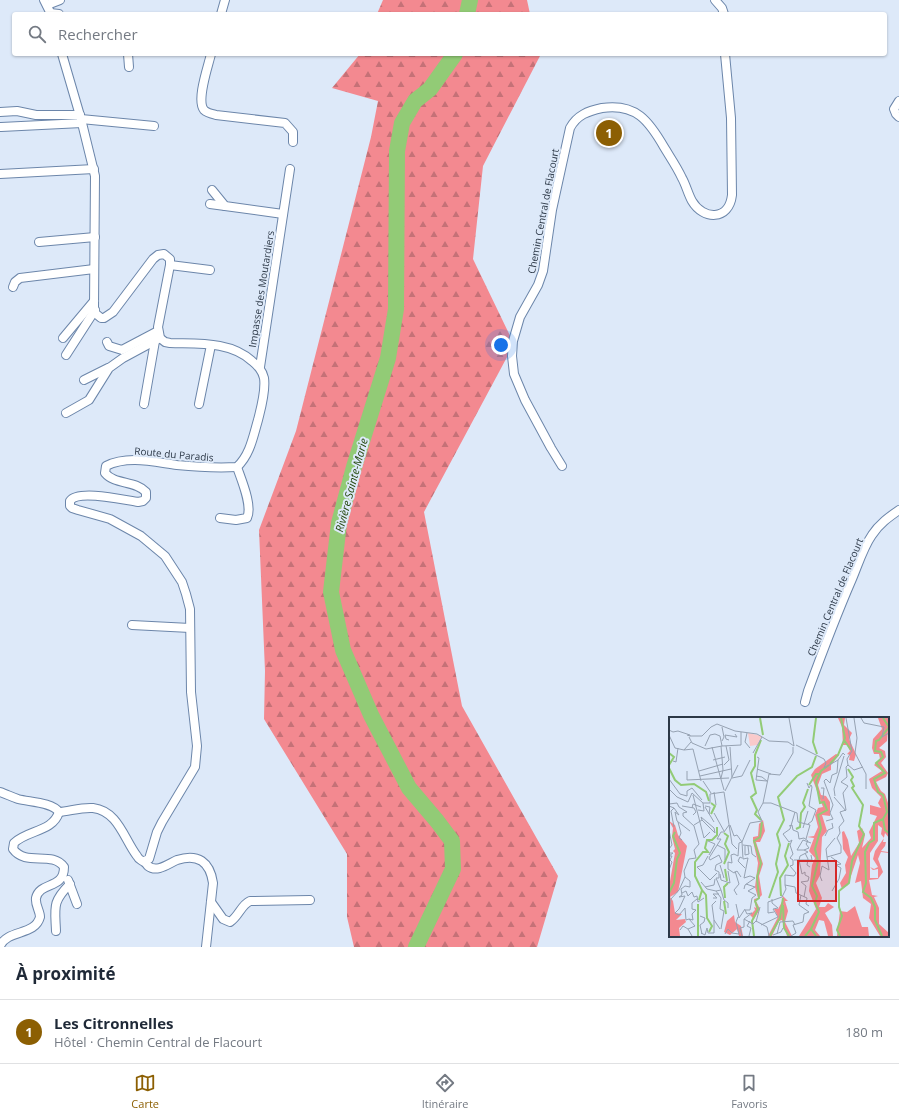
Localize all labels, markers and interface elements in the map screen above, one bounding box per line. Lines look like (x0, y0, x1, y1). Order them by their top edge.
search box (12, 12, 887, 56)
icon: search (26, 23, 48, 45)
text: Rechercher (58, 24, 138, 44)
pin: 1 (596, 118, 622, 148)
street label: Chemin Central de Flacourt (524, 147, 562, 275)
street label: Impasse des Moutardiers (245, 229, 277, 348)
your location (491, 335, 511, 355)
water label: Rivière Sainte-Marie (331, 436, 371, 534)
street label: Route du Paradis (134, 444, 214, 464)
street label: Chemin Central de Flacourt (804, 535, 866, 658)
inset map (669, 717, 889, 937)
text: À proximité (16, 962, 115, 985)
text: Les Citronnelles (54, 1013, 174, 1033)
text: 1 (25, 1023, 33, 1041)
text: 180 m (845, 1023, 883, 1041)
text: Hôtel · Chemin Central de Flacourt (54, 1033, 262, 1051)
tab: Carte (131, 1072, 159, 1111)
tab: Itinéraire (422, 1072, 468, 1111)
tab: Favoris (731, 1072, 768, 1111)

